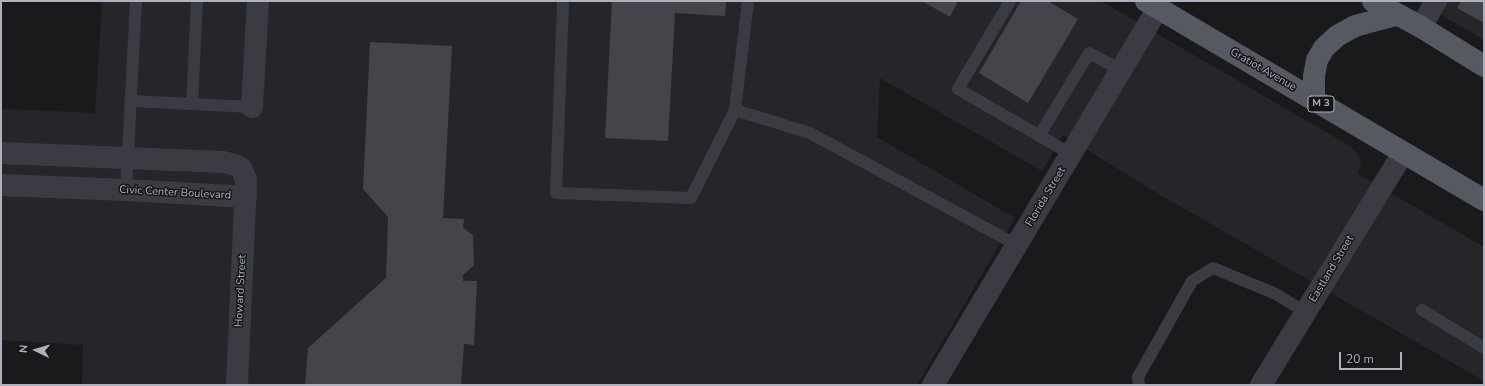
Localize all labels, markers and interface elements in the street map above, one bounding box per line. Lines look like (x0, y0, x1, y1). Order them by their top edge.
street label: Gratiot Avenue (1228, 46, 1298, 94)
road number: M 3 (1308, 96, 1334, 112)
street label: Florida Street (1023, 165, 1069, 229)
street label: Civic Center Boulevard (119, 183, 231, 203)
street label: Eastland Street (1307, 233, 1357, 305)
street label: Howard Street (233, 254, 249, 328)
north arrow (16, 330, 56, 370)
text: N (16, 344, 31, 354)
scale bar (1341, 344, 1404, 370)
text: 20 m (1346, 351, 1374, 367)

